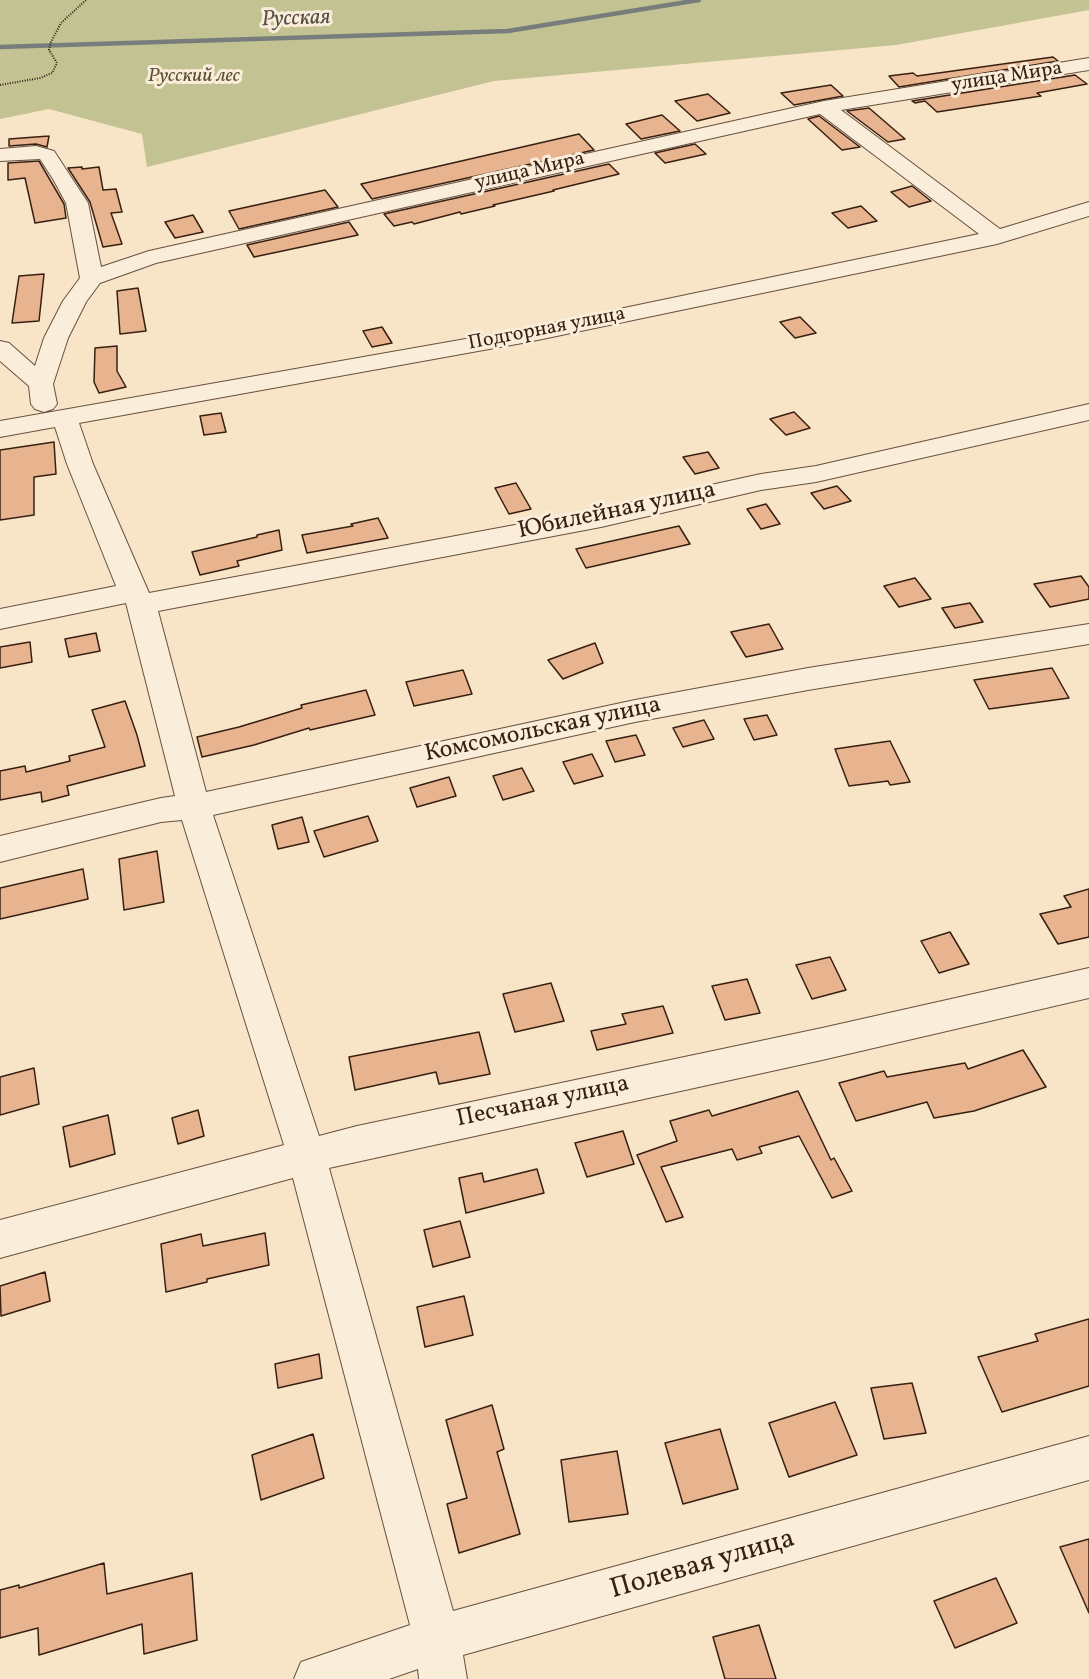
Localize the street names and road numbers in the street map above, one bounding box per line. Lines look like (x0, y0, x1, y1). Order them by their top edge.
street label: улица Мира (950, 57, 1064, 99)
street label: улица Мира (473, 148, 587, 196)
street label: Подгорная улица (466, 303, 628, 357)
street label: Юбилейная улица (515, 477, 719, 547)
street label: Комсомольская улица (422, 692, 664, 770)
street label: Песчаная улица (454, 1071, 632, 1135)
street label: Полевая улица (607, 1524, 799, 1608)

